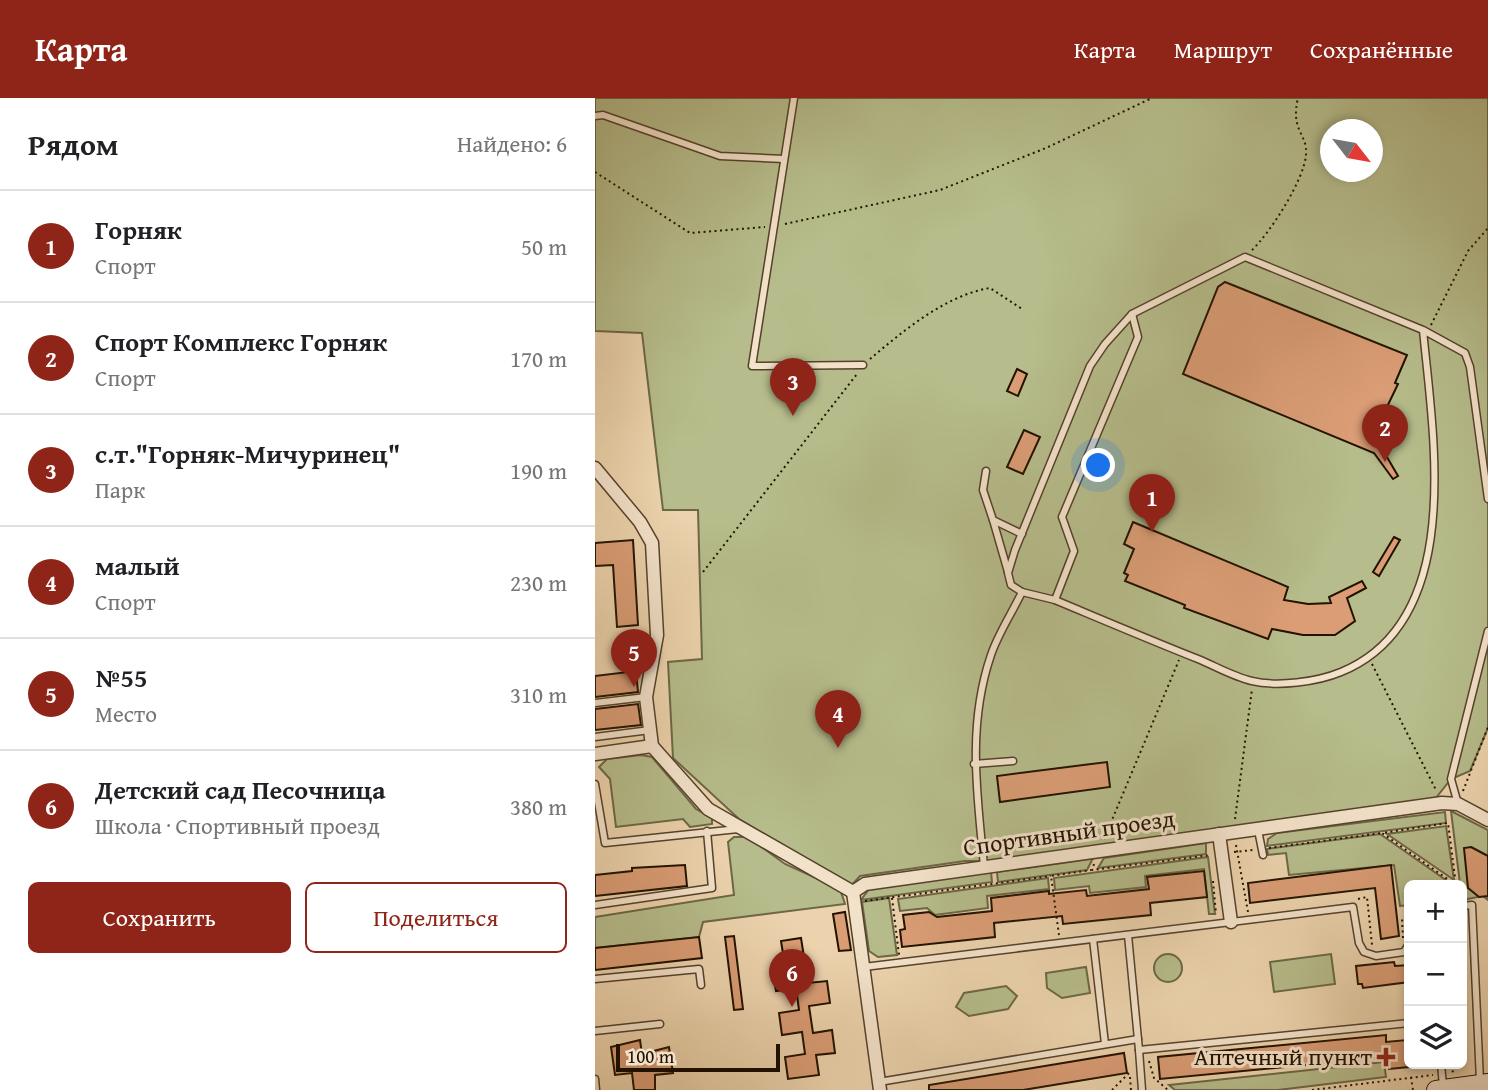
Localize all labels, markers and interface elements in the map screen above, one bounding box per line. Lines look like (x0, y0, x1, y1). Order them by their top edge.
text: Карта (35, 25, 127, 73)
text: Карта (1074, 32, 1136, 67)
text: Маршрут (1174, 32, 1272, 67)
text: Сохранённые (1310, 32, 1453, 67)
north arrow (1320, 119, 1383, 182)
text: Рядом (28, 122, 119, 166)
text: Найдено: 6 (457, 127, 567, 160)
text: Горняк (95, 210, 182, 249)
text: 1 (45, 230, 57, 263)
text: 50 m (521, 230, 567, 263)
text: Спорт (95, 249, 156, 282)
text: Спорт Комплекс Горняк (95, 322, 387, 361)
text: 2 (45, 342, 57, 375)
text: 170 m (510, 342, 567, 375)
pin: 3 (770, 358, 816, 416)
text: Спорт (95, 361, 156, 394)
pin: 2 (1362, 404, 1408, 462)
text: с.т."Горняк-Мичуринец" (95, 434, 400, 473)
your location (1081, 448, 1115, 482)
text: 3 (45, 454, 57, 487)
text: 190 m (510, 454, 567, 487)
text: Парк (95, 473, 145, 506)
pin: 1 (1129, 474, 1175, 532)
text: малый (95, 546, 180, 585)
text: 4 (45, 566, 57, 599)
text: 230 m (510, 566, 567, 599)
text: Спорт (95, 585, 156, 618)
pin: 5 (611, 629, 657, 687)
text: №55 (95, 658, 147, 697)
text: 5 (45, 678, 57, 711)
text: 310 m (510, 678, 567, 711)
pin: 4 (815, 690, 861, 748)
text: Место (95, 697, 157, 730)
text: Детский сад Песочница (95, 770, 386, 809)
text: 6 (45, 790, 57, 823)
text: 380 m (510, 790, 567, 823)
street label: Спортивный проезд (961, 800, 1177, 865)
text: Школа · Спортивный проезд (95, 809, 380, 842)
map controls (1404, 880, 1467, 1069)
button: + (1404, 880, 1467, 943)
button: Сохранить (28, 882, 291, 953)
button: Поделиться (305, 882, 567, 953)
button: − (1404, 943, 1467, 1006)
pin: 6 (769, 949, 815, 1007)
button: layers (1404, 1006, 1467, 1069)
place label: Аптечный пункт (1194, 1039, 1372, 1074)
scale bar (616, 1041, 781, 1073)
text: 100 m (627, 1042, 674, 1070)
marker: Аптечный пункт (1378, 1049, 1394, 1065)

